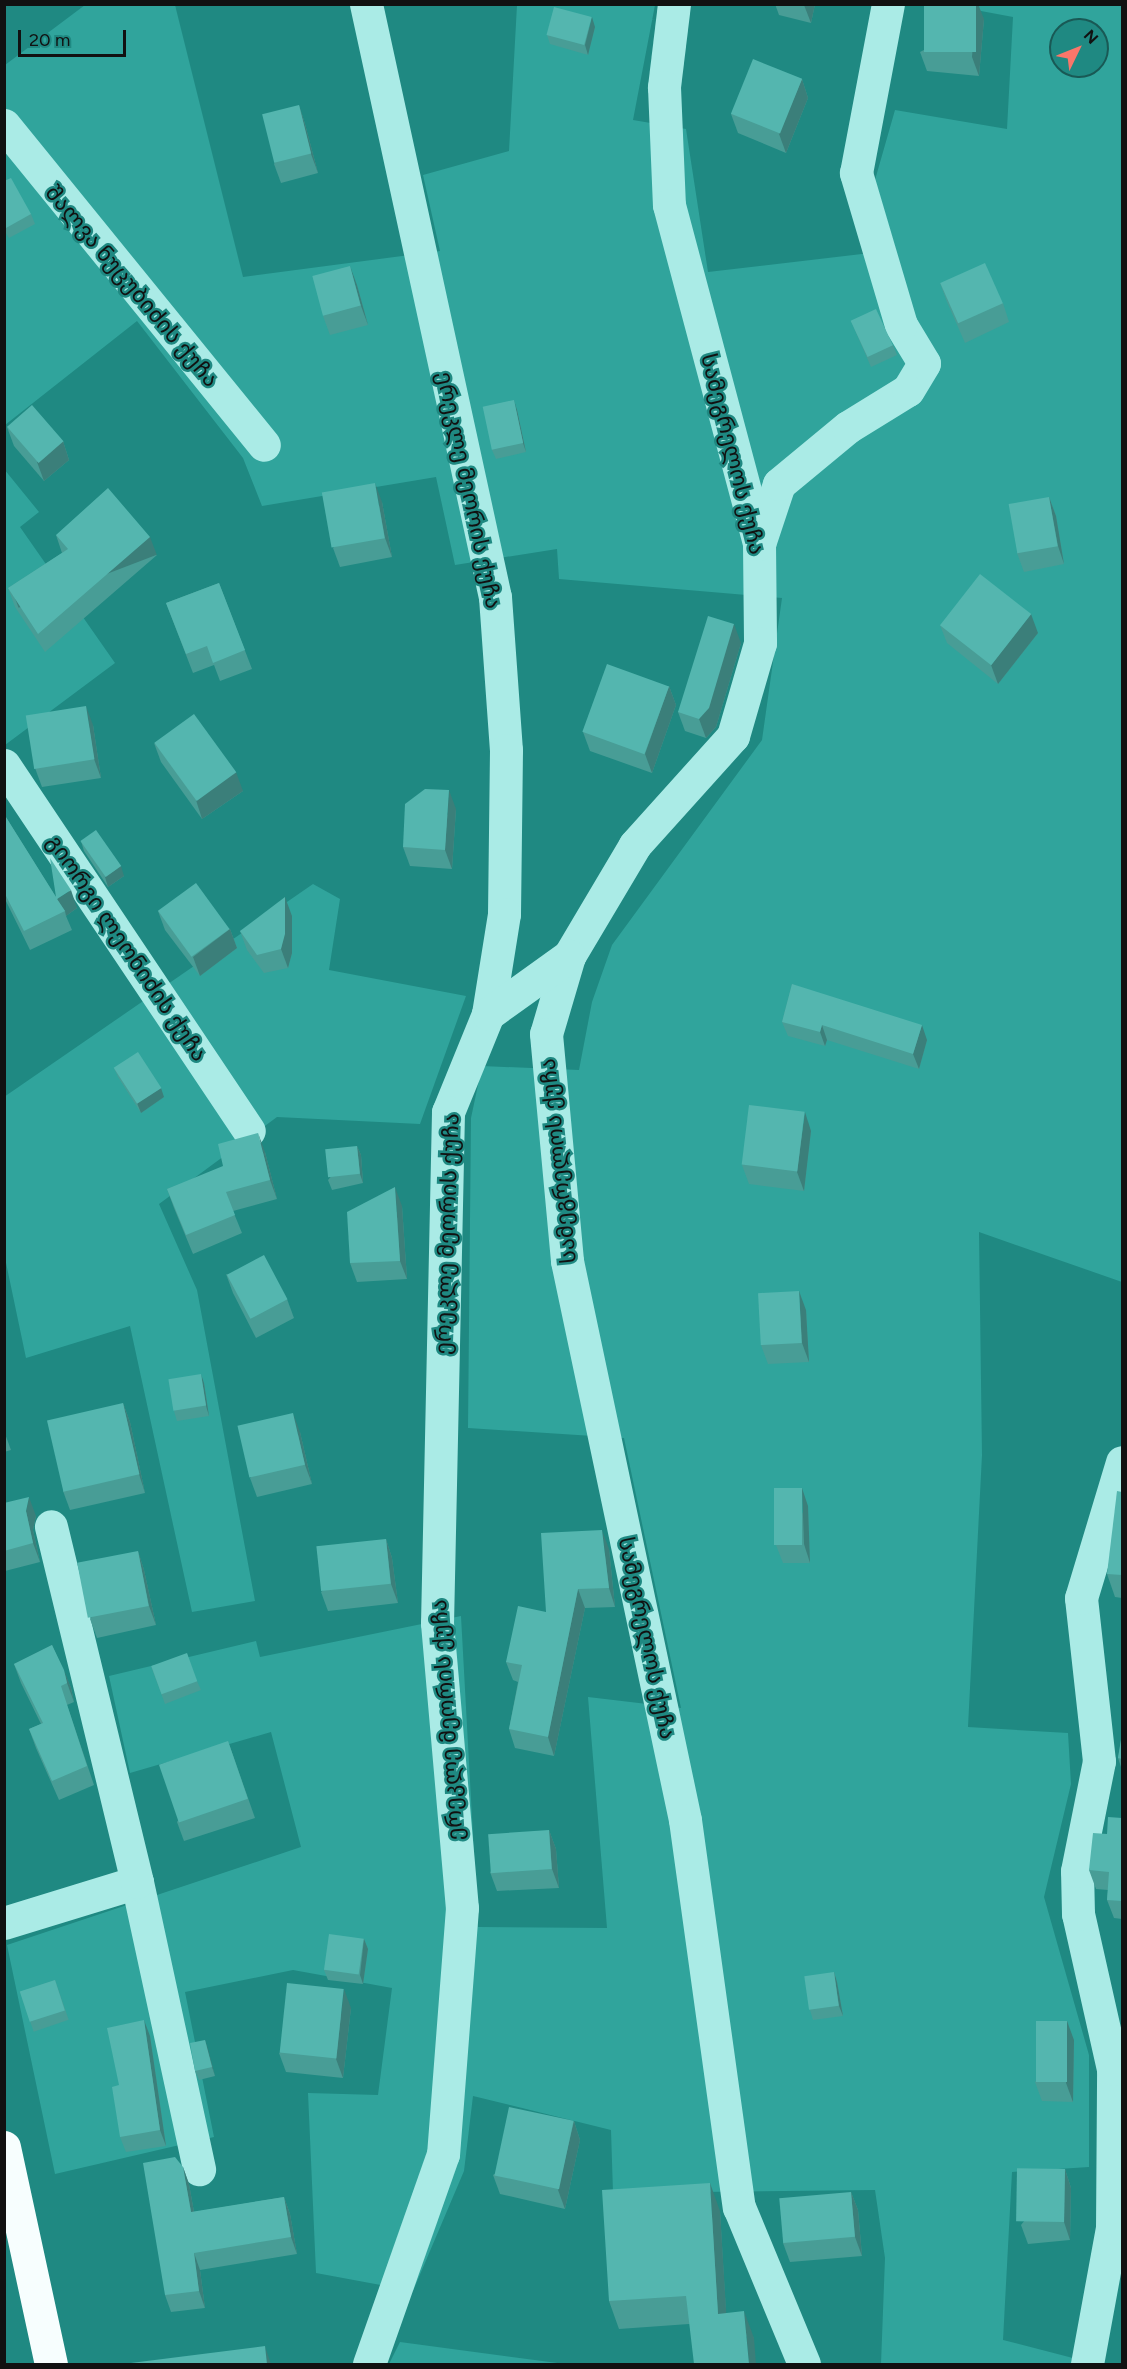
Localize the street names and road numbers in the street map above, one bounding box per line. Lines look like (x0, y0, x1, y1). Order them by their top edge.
street label: შალვა ნუცუბიძის ქუჩა (40, 180, 224, 392)
street label: სამეგრელოს ქუჩა (695, 351, 771, 557)
street label: ერეკლე მეორის ქუჩა (431, 369, 507, 611)
street label: გიორგი ლეონიძის ქუჩა (41, 830, 213, 1066)
street label: სამეგრელოს ქუჩა (534, 1057, 582, 1265)
street label: ერეკლე მეორის ქუჩა (430, 1113, 464, 1355)
street label: სამეგრელოს ქუჩა (613, 1535, 681, 1741)
street label: ერეკლე მეორის ქუჩა (425, 1598, 469, 1842)

